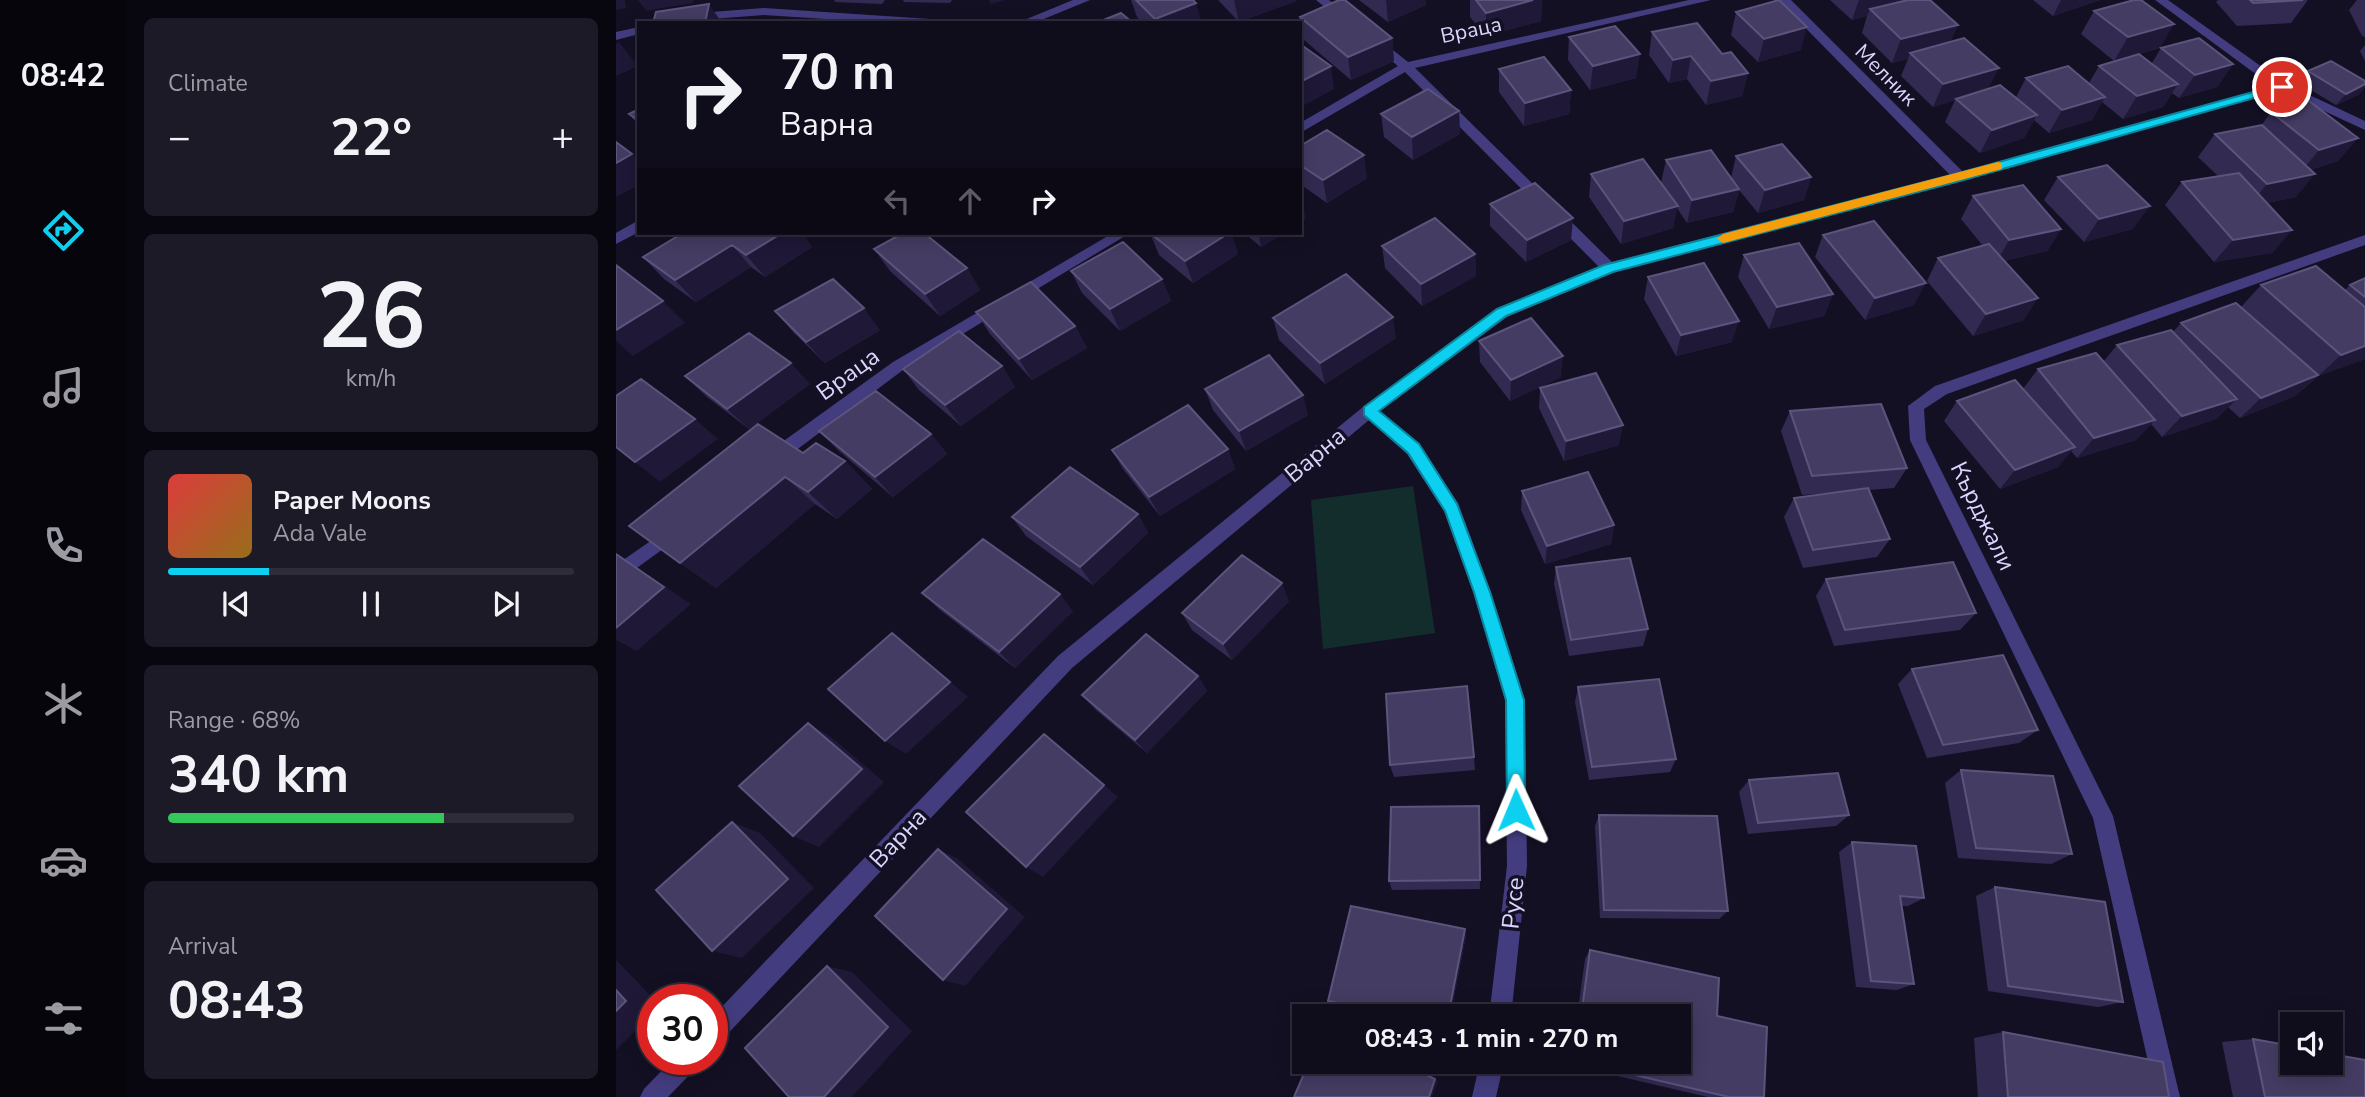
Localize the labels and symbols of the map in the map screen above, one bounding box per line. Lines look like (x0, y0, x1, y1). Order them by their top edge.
street label: Враца (1438, 10, 1504, 50)
street label: Мелник (1849, 38, 1924, 113)
pin (2252, 57, 2312, 117)
street label: Враца (810, 340, 886, 408)
street label: Варна (1278, 420, 1352, 490)
street label: Кърджали (1943, 456, 2023, 576)
position arrow (1479, 773, 1553, 847)
street label: Варна (862, 801, 934, 875)
street label: Русе (1494, 875, 1532, 931)
speed limit sign: 30 (637, 984, 728, 1075)

